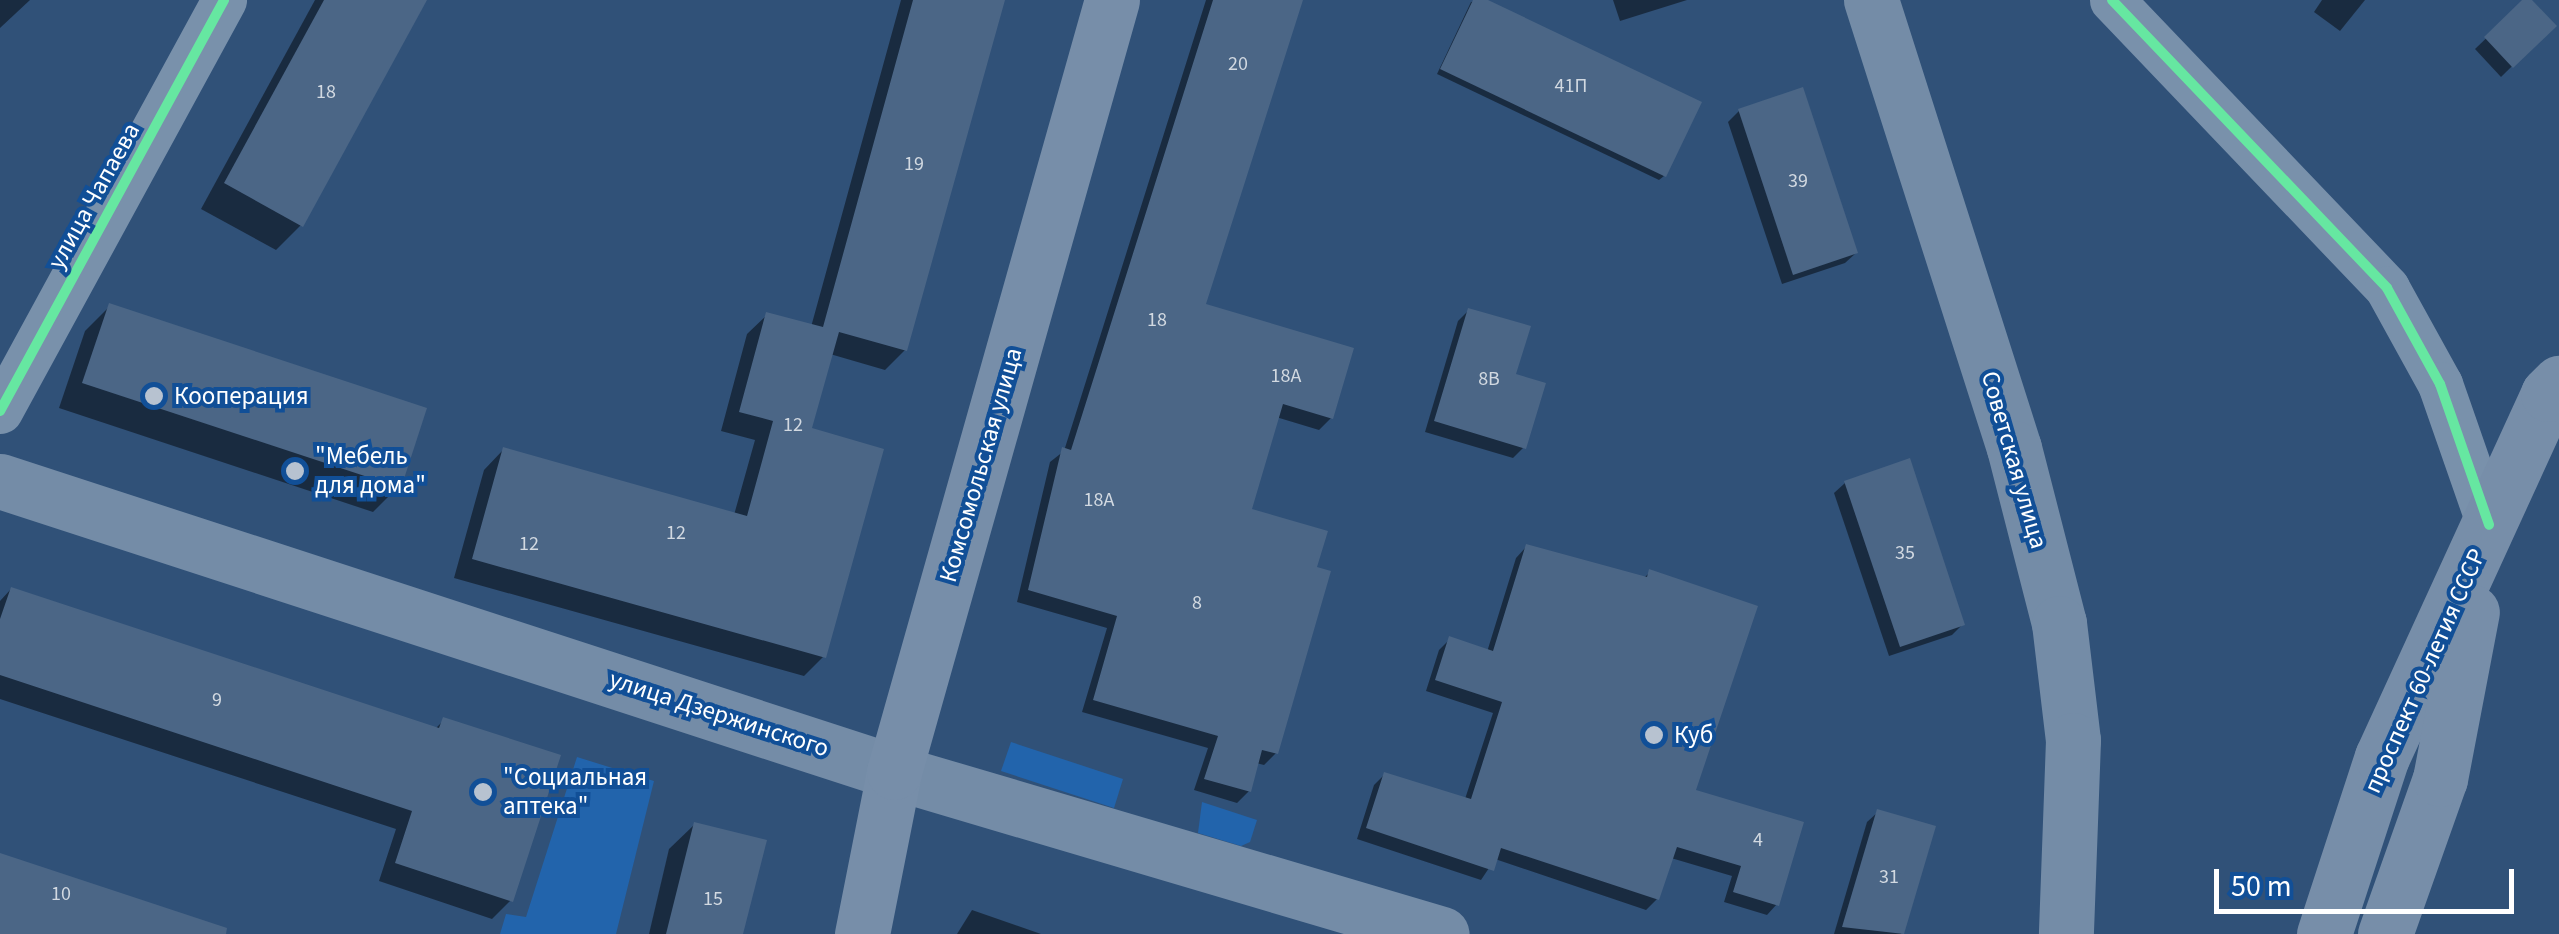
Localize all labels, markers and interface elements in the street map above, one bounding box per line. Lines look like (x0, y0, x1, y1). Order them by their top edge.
house number: 20 (1228, 52, 1248, 76)
house number: 41П (1555, 74, 1587, 98)
house number: 18 (316, 80, 336, 104)
street label: улица Чапаева (42, 118, 146, 274)
house number: 19 (904, 152, 924, 176)
house number: 39 (1788, 169, 1808, 193)
house number: 18 (1147, 308, 1167, 332)
street label: Комсомольская улица (933, 344, 1029, 586)
house number: 18А (1271, 364, 1301, 388)
house number: 8В (1478, 367, 1500, 391)
street label: Советская улица (1974, 368, 2054, 552)
place label: Кооперация (174, 381, 309, 411)
marker: Кооперация (143, 385, 165, 407)
house number: 12 (783, 413, 803, 437)
place label: "Мебель для дома" (315, 442, 426, 501)
marker: "Мебель для дома" (284, 460, 306, 482)
house number: 18А (1084, 488, 1114, 512)
house number: 12 (666, 521, 686, 545)
house number: 12 (519, 532, 539, 556)
house number: 35 (1895, 541, 1915, 565)
street label: проспект 60-летия СССР (2358, 544, 2492, 798)
house number: 8 (1192, 591, 1202, 615)
street label: улица Дзержинского (605, 664, 833, 764)
house number: 9 (212, 688, 222, 712)
place label: Куб (1674, 720, 1713, 750)
marker: Куб (1643, 724, 1665, 746)
place label: "Социальная аптека" (503, 763, 647, 822)
marker: "Социальная аптека" (472, 781, 494, 803)
house number: 4 (1753, 828, 1763, 852)
scale bar (2219, 849, 2519, 911)
house number: 31 (1879, 865, 1899, 889)
text: 50 m (2231, 865, 2292, 908)
house number: 10 (51, 882, 71, 906)
house number: 15 (703, 887, 723, 911)

